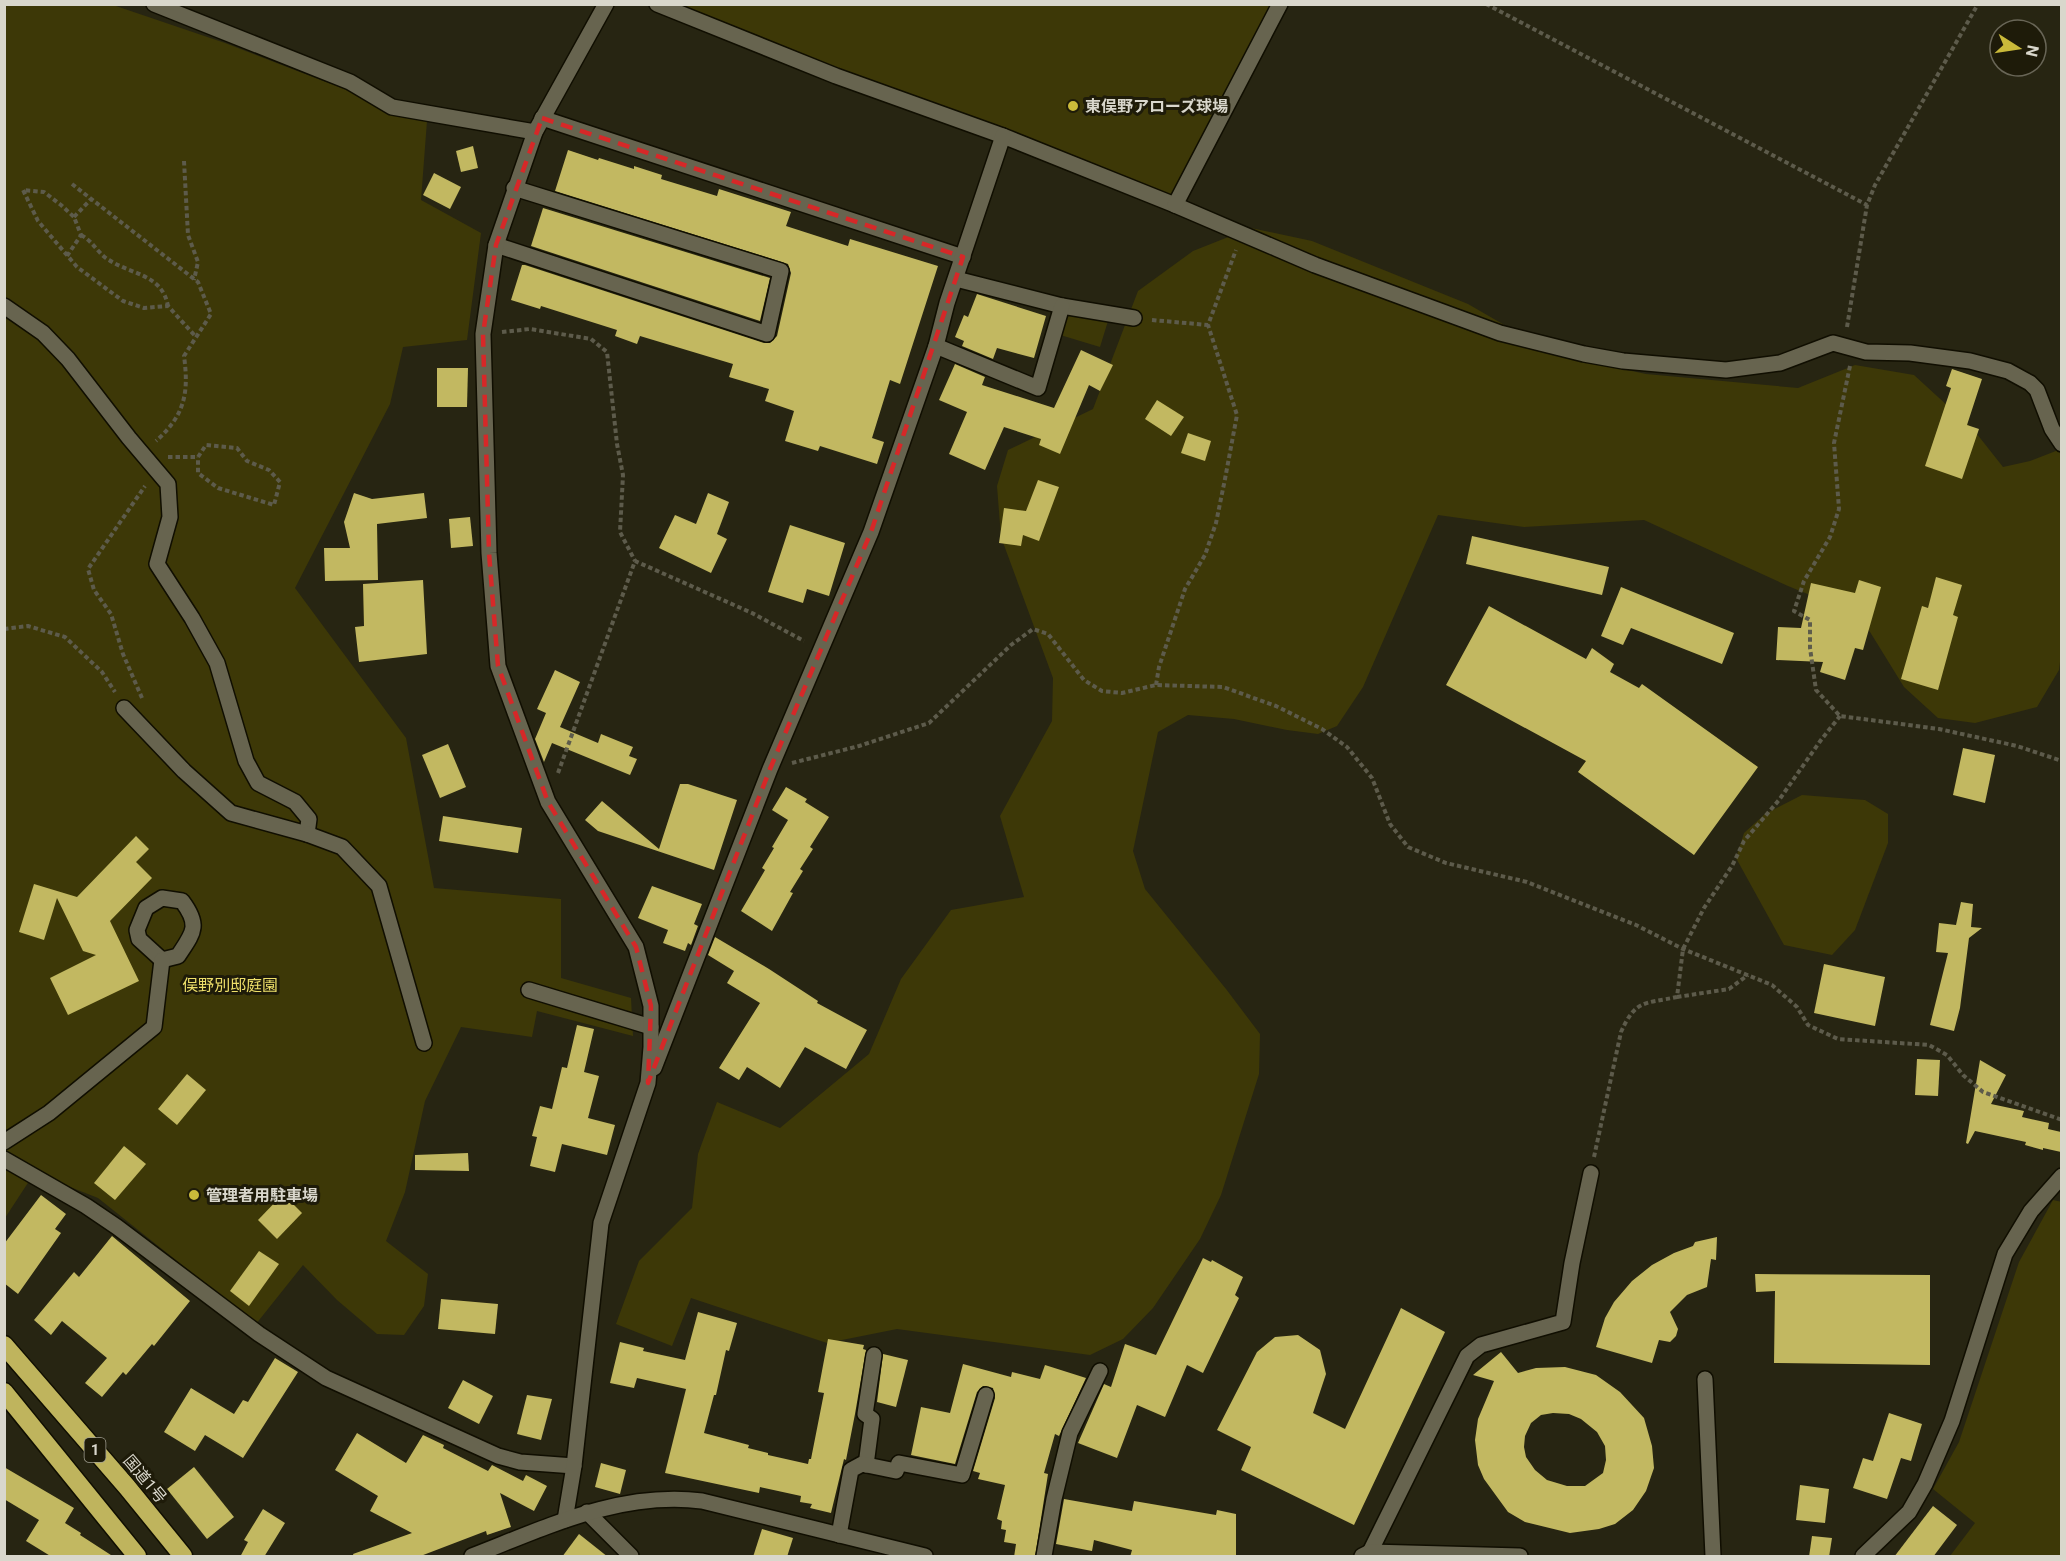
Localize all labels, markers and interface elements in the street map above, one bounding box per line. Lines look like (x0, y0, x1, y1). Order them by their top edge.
north arrow (1988, 18, 2048, 78)
text: N (2022, 44, 2043, 59)
place label: 東俣野アローズ球場 (1085, 97, 1228, 116)
marker: 東俣野アローズ球場 (1066, 99, 1080, 113)
park label: 俣野別邸庭園 (182, 976, 278, 995)
place label: 管理者用駐車場 (206, 1186, 318, 1205)
marker: 管理者用駐車場 (187, 1188, 201, 1202)
road number: 1 (84, 1438, 106, 1462)
street label: 国道1号 (119, 1451, 171, 1507)

